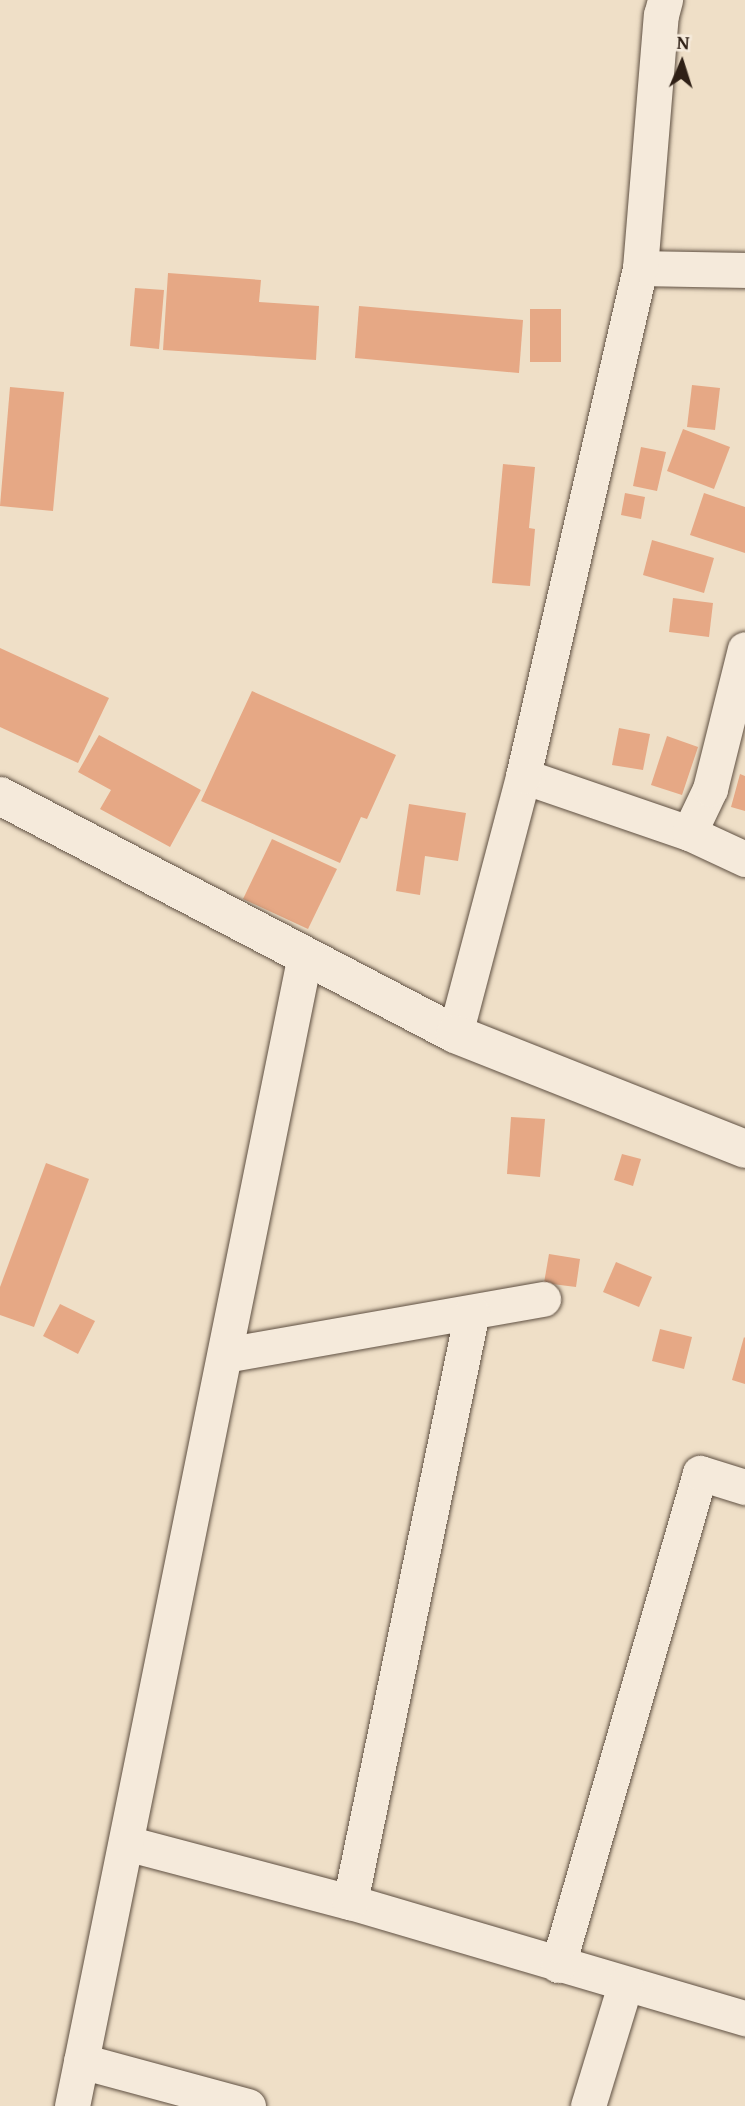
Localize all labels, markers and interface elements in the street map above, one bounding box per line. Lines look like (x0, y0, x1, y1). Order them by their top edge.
north arrow (647, 28, 717, 98)
text: N (676, 28, 690, 56)

